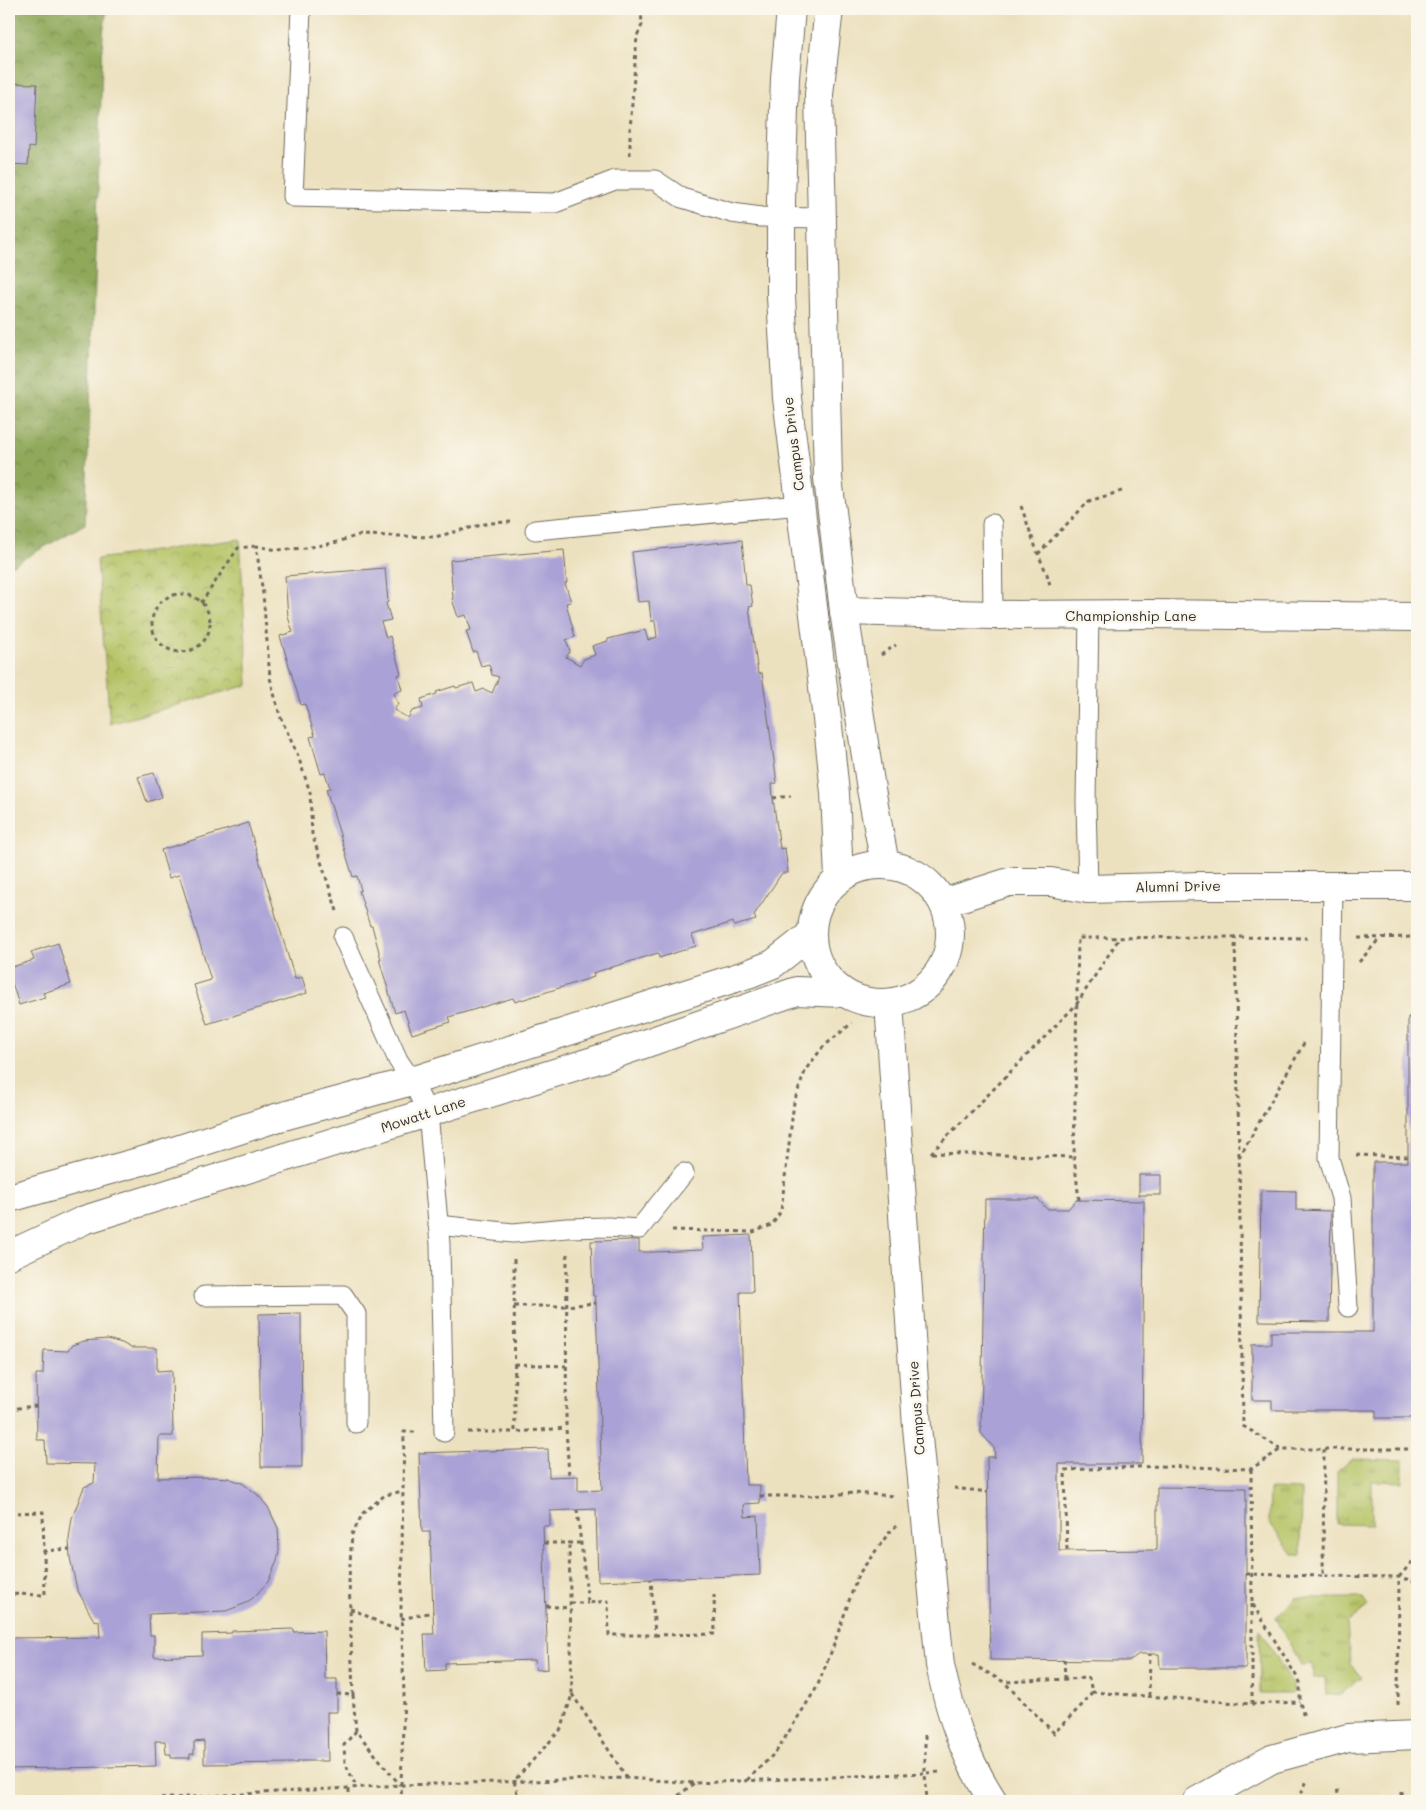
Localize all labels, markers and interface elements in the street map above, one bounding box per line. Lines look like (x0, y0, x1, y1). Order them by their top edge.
street label: Campus Drive (778, 396, 808, 492)
street label: Championship Lane (1065, 606, 1197, 625)
street label: Alumni Drive (1135, 876, 1221, 896)
street label: Mowatt Lane (378, 1091, 468, 1137)
street label: Campus Drive (903, 1360, 929, 1456)

